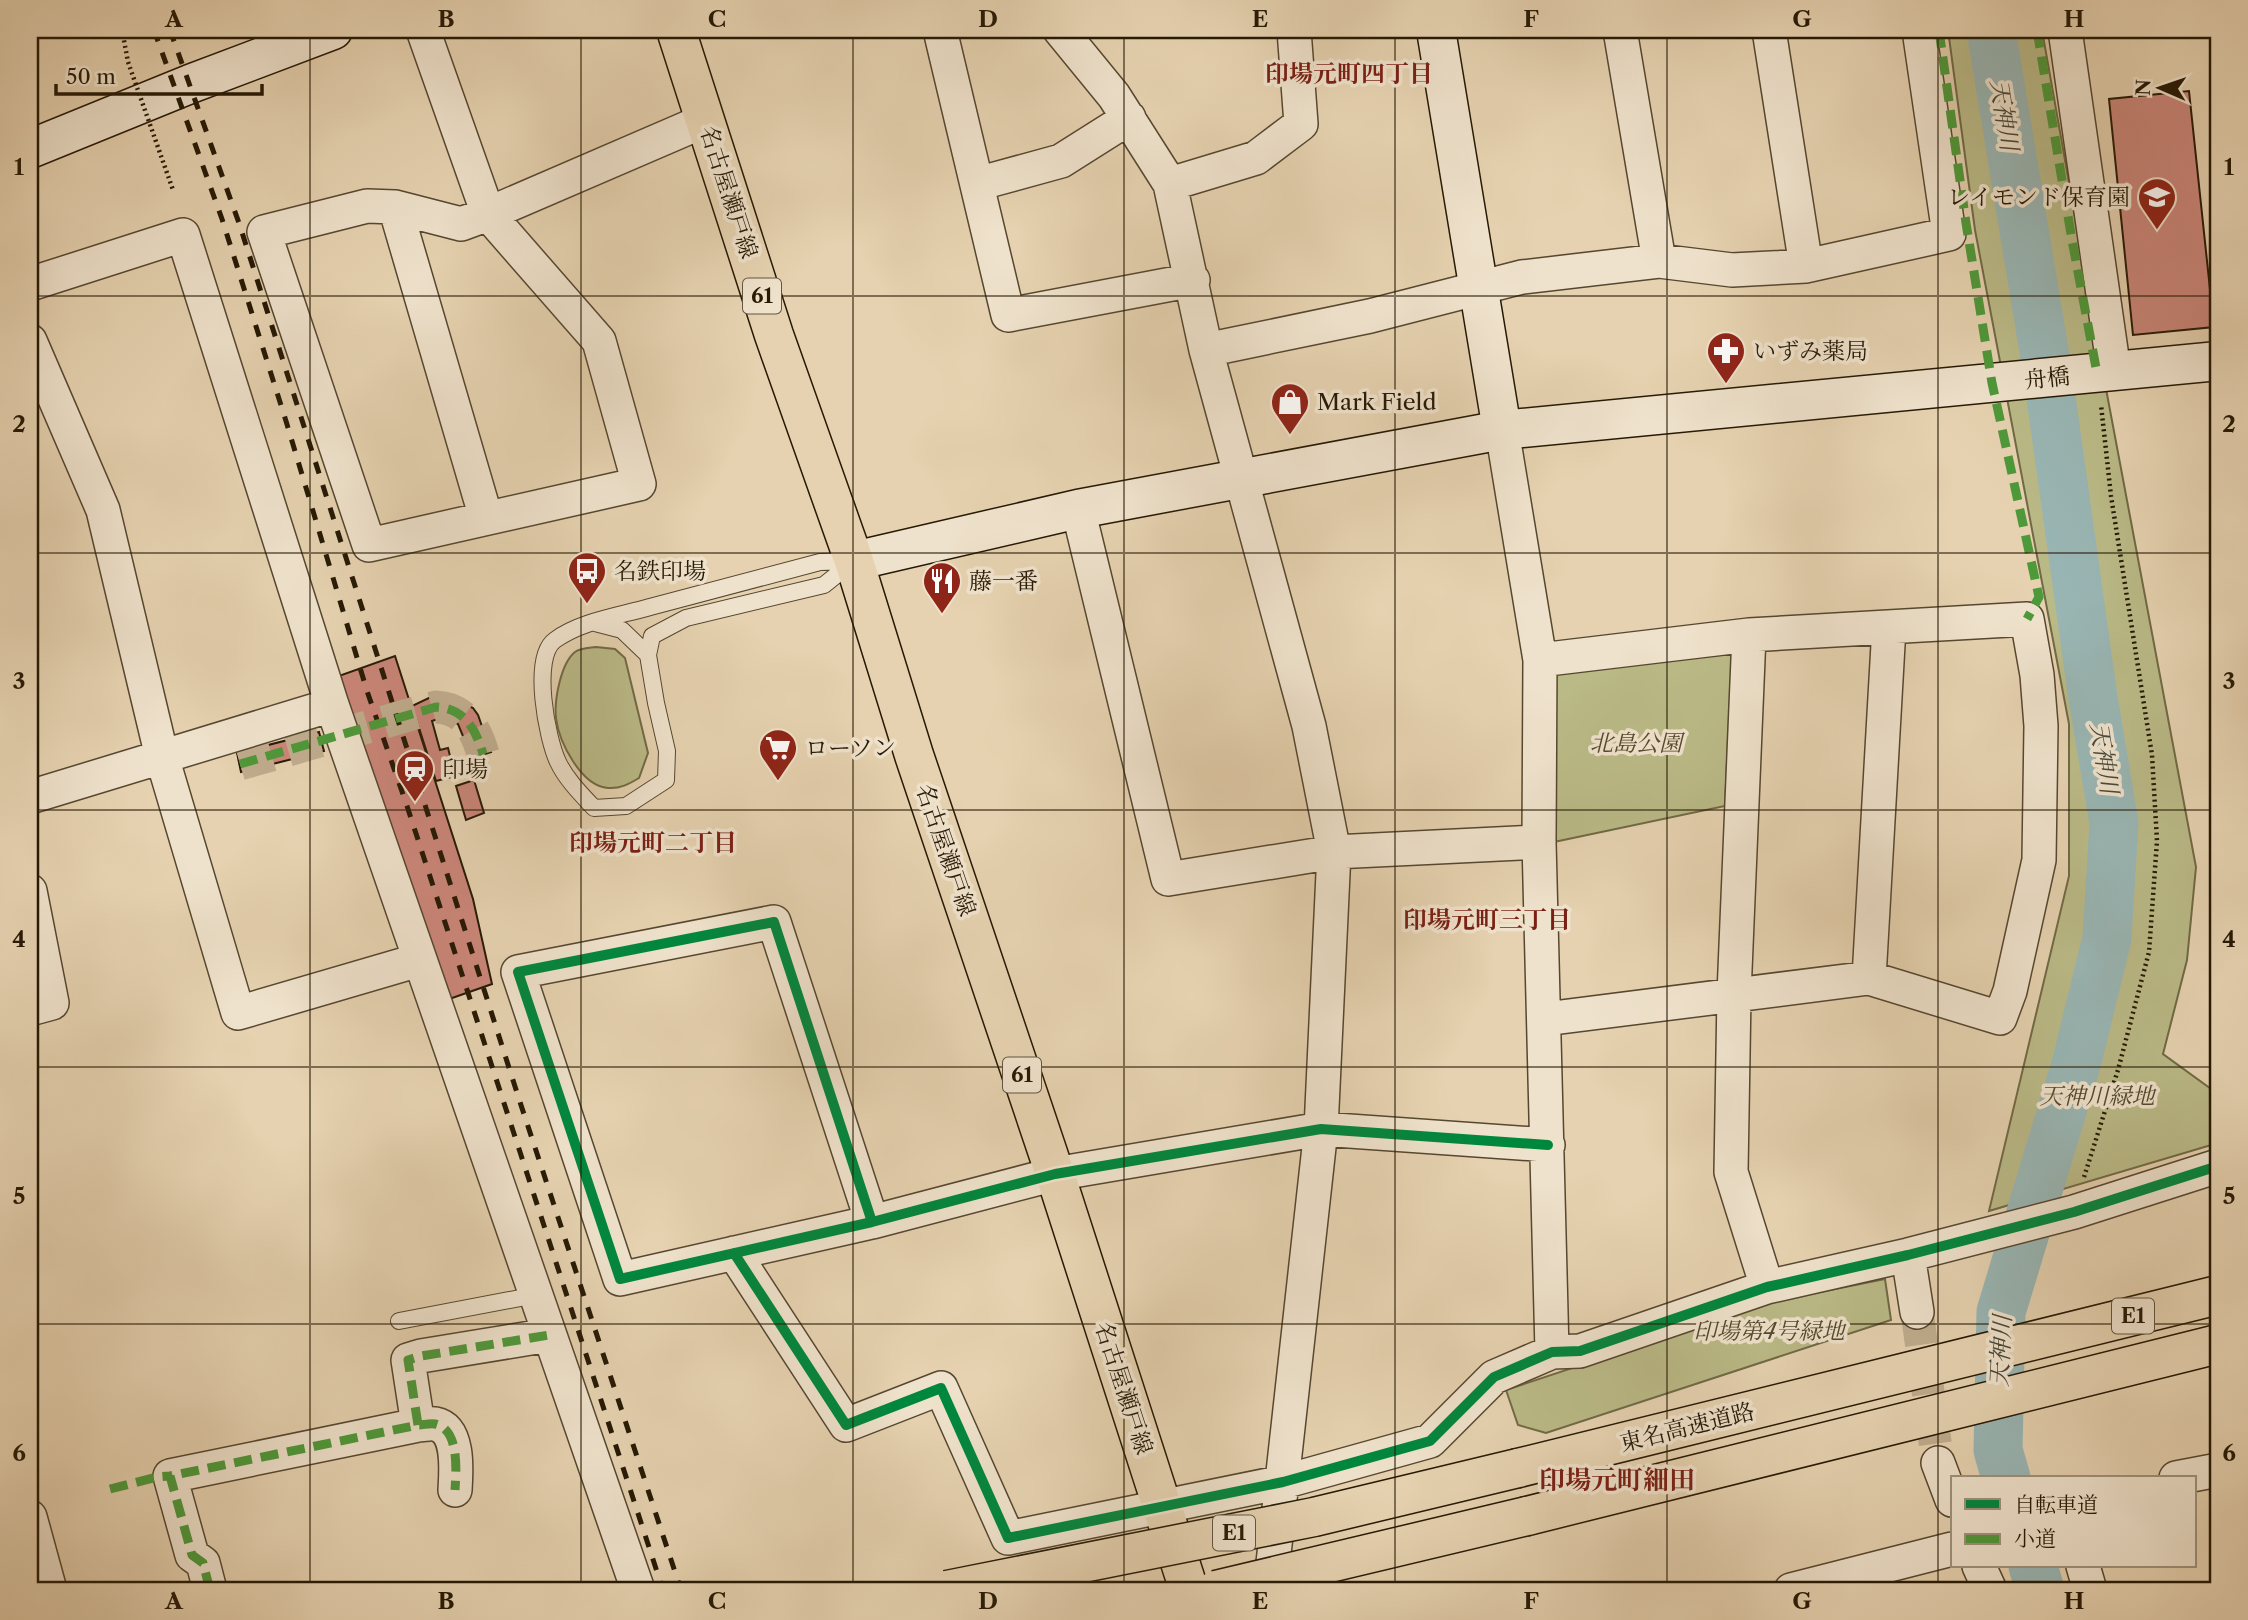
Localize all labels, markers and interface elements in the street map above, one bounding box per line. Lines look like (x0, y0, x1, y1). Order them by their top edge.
text: A (164, 5, 184, 33)
text: B (437, 5, 455, 33)
text: C (708, 5, 726, 33)
text: D (978, 5, 998, 33)
text: E (1252, 5, 1268, 33)
text: F (1523, 5, 1539, 33)
text: G (1792, 5, 1812, 33)
text: H (2064, 5, 2085, 33)
scale bar (56, 52, 262, 96)
north arrow (2126, 52, 2196, 122)
district label: 印場元町四丁目 (1265, 59, 1433, 88)
text: 50 m (66, 64, 116, 89)
water label: 天神川 (1985, 77, 2025, 156)
text: N (2132, 79, 2155, 96)
street label: 名古屋瀬戸線 (694, 122, 764, 262)
text: 1 (14, 153, 25, 181)
text: 1 (2224, 153, 2235, 181)
school or university icon: レイモンド保育園 (2136, 176, 2178, 231)
place label: レイモンド保育園 (1947, 183, 2130, 211)
road number: 61 (743, 278, 781, 314)
pharmacy icon: いずみ薬局 (1705, 330, 1747, 385)
place label: いずみ薬局 (1753, 337, 1868, 365)
street label: 舟橋 (2023, 362, 2071, 394)
shop icon: Mark Field (1269, 381, 1311, 436)
place label: Mark Field (1317, 388, 1436, 416)
text: 2 (12, 410, 26, 438)
text: 2 (2222, 410, 2236, 438)
bus stop icon: 名鉄印場 (566, 550, 608, 605)
place label: 名鉄印場 (614, 557, 706, 585)
restaurant icon: 藤一番 (921, 560, 963, 615)
place label: 藤一番 (969, 567, 1038, 595)
text: 3 (13, 667, 26, 695)
text: 3 (2223, 667, 2236, 695)
water label: 天神川 (2085, 720, 2125, 799)
supermarket icon: ローソン (757, 727, 799, 782)
park label: 北島公園 (1590, 729, 1686, 757)
place label: ローソン (805, 734, 896, 762)
station icon: 印場 (394, 748, 436, 803)
place label: 印場 (442, 755, 488, 783)
street label: 名古屋瀬戸線 (910, 780, 982, 920)
district label: 印場元町二丁目 (569, 828, 737, 857)
district label: 印場元町三丁目 (1403, 905, 1571, 934)
text: 4 (12, 925, 26, 953)
text: 4 (2222, 925, 2236, 953)
road number: 61 (1003, 1058, 1041, 1092)
park label: 天神川緑地 (2040, 1082, 2158, 1110)
text: 5 (13, 1182, 25, 1210)
text: 5 (2223, 1182, 2235, 1210)
road number: E1 (2112, 1298, 2154, 1334)
water label: 天神川 (1984, 1311, 2017, 1388)
park label: 印場第4号緑地 (1693, 1317, 1848, 1345)
street label: 名古屋瀬戸線 (1089, 1318, 1159, 1458)
street label: 東名高速道路 (1617, 1397, 1757, 1457)
text: 6 (12, 1439, 26, 1467)
text: 6 (2222, 1439, 2236, 1467)
district label: 印場元町細田 (1539, 1464, 1695, 1496)
legend (1951, 1476, 2196, 1568)
text: 自転車道 (2014, 1492, 2098, 1517)
road number: E1 (1213, 1516, 1255, 1550)
text: 小道 (2014, 1526, 2056, 1551)
text: A (164, 1587, 184, 1615)
text: B (437, 1587, 455, 1615)
text: C (708, 1587, 726, 1615)
text: D (978, 1587, 998, 1615)
text: E (1252, 1587, 1268, 1615)
text: F (1523, 1587, 1539, 1615)
text: G (1792, 1587, 1812, 1615)
text: H (2064, 1587, 2085, 1615)

